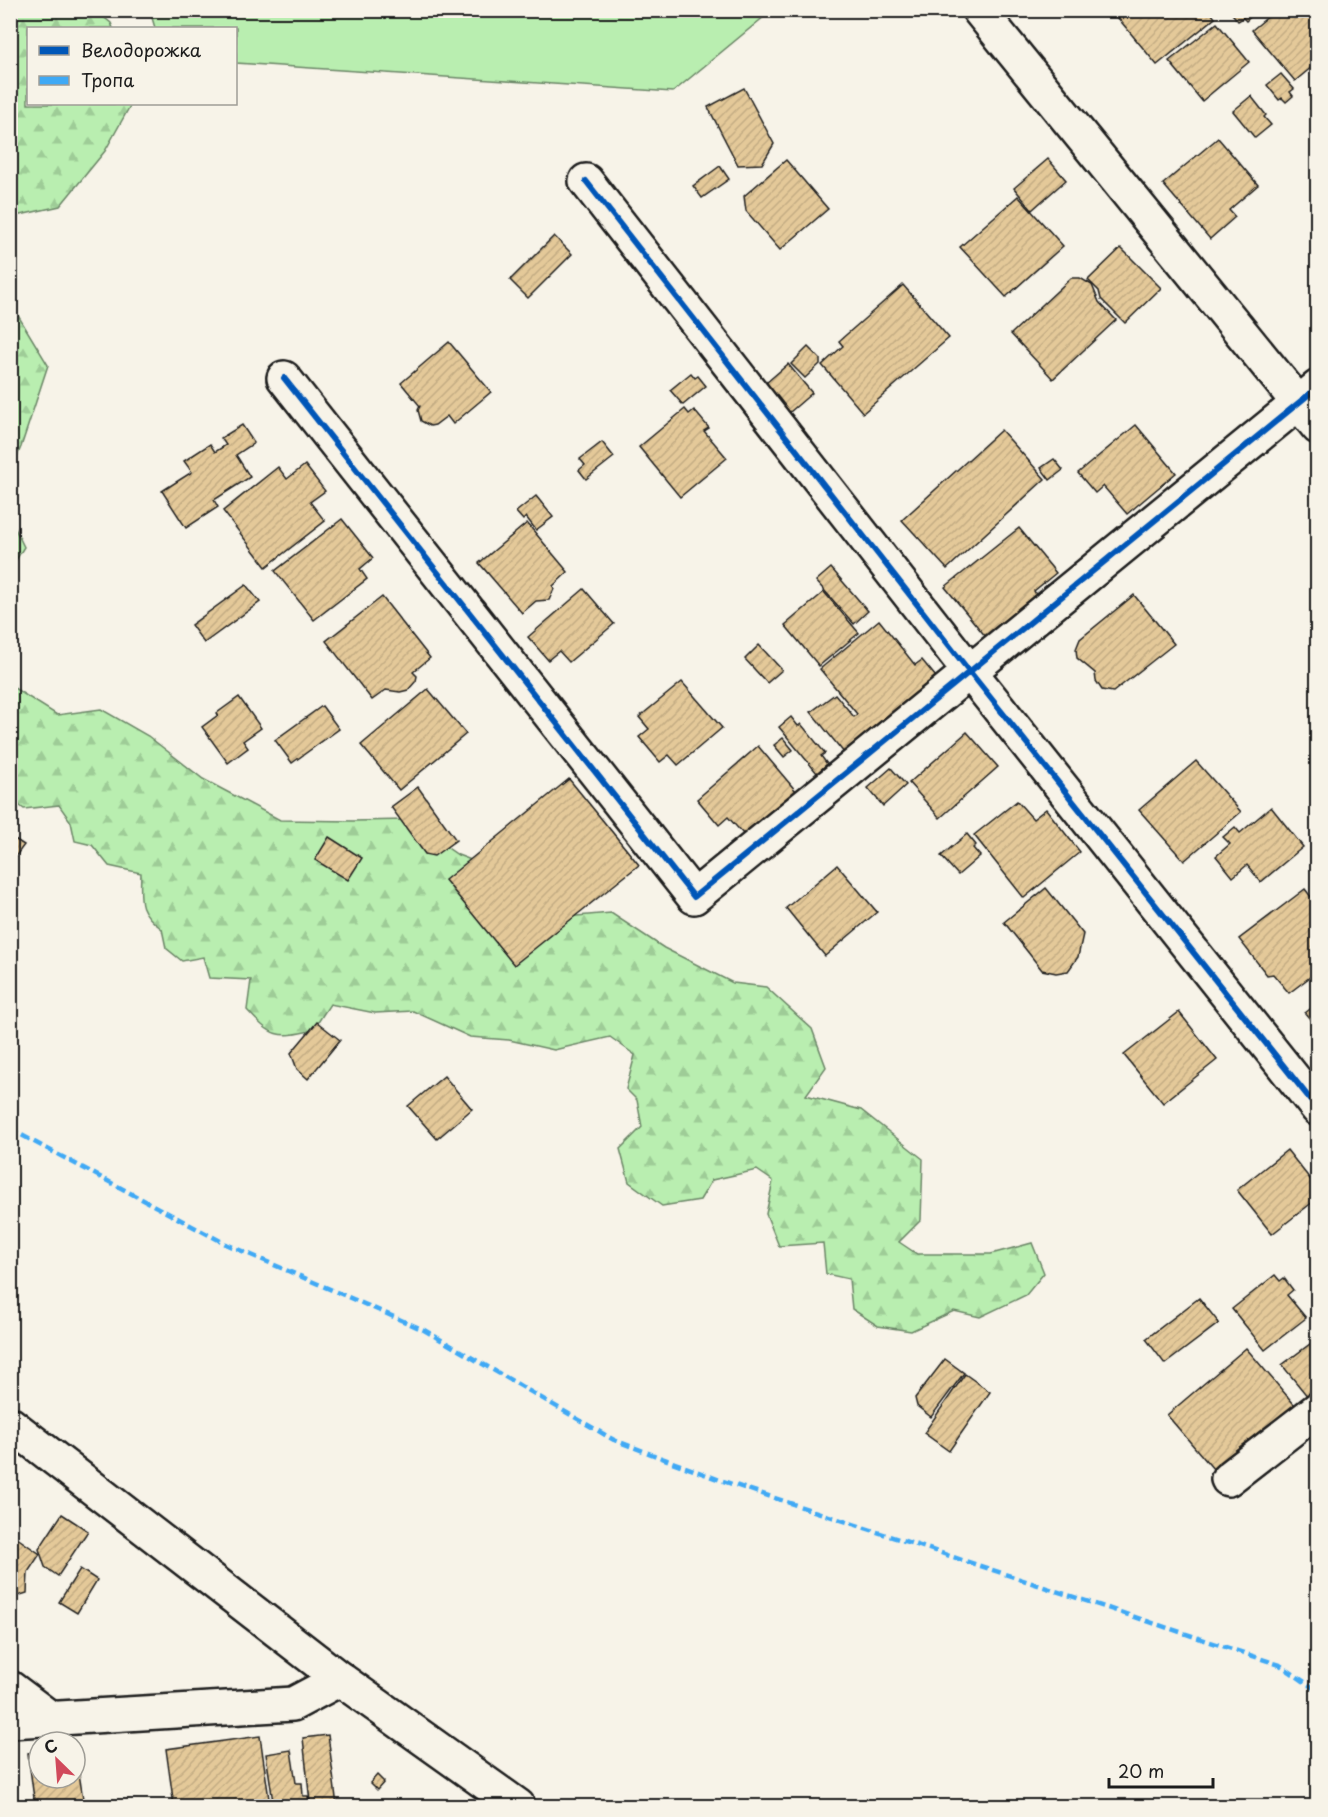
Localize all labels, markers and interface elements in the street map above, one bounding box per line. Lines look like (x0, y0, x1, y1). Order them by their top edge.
legend (27, 27, 237, 105)
text: Велодорожка (81, 36, 202, 63)
text: Тропа (81, 66, 134, 93)
north arrow (27, 1730, 87, 1790)
text: С (40, 1732, 61, 1759)
scale bar (1109, 1751, 1212, 1789)
text: 20 m (1118, 1757, 1164, 1784)

